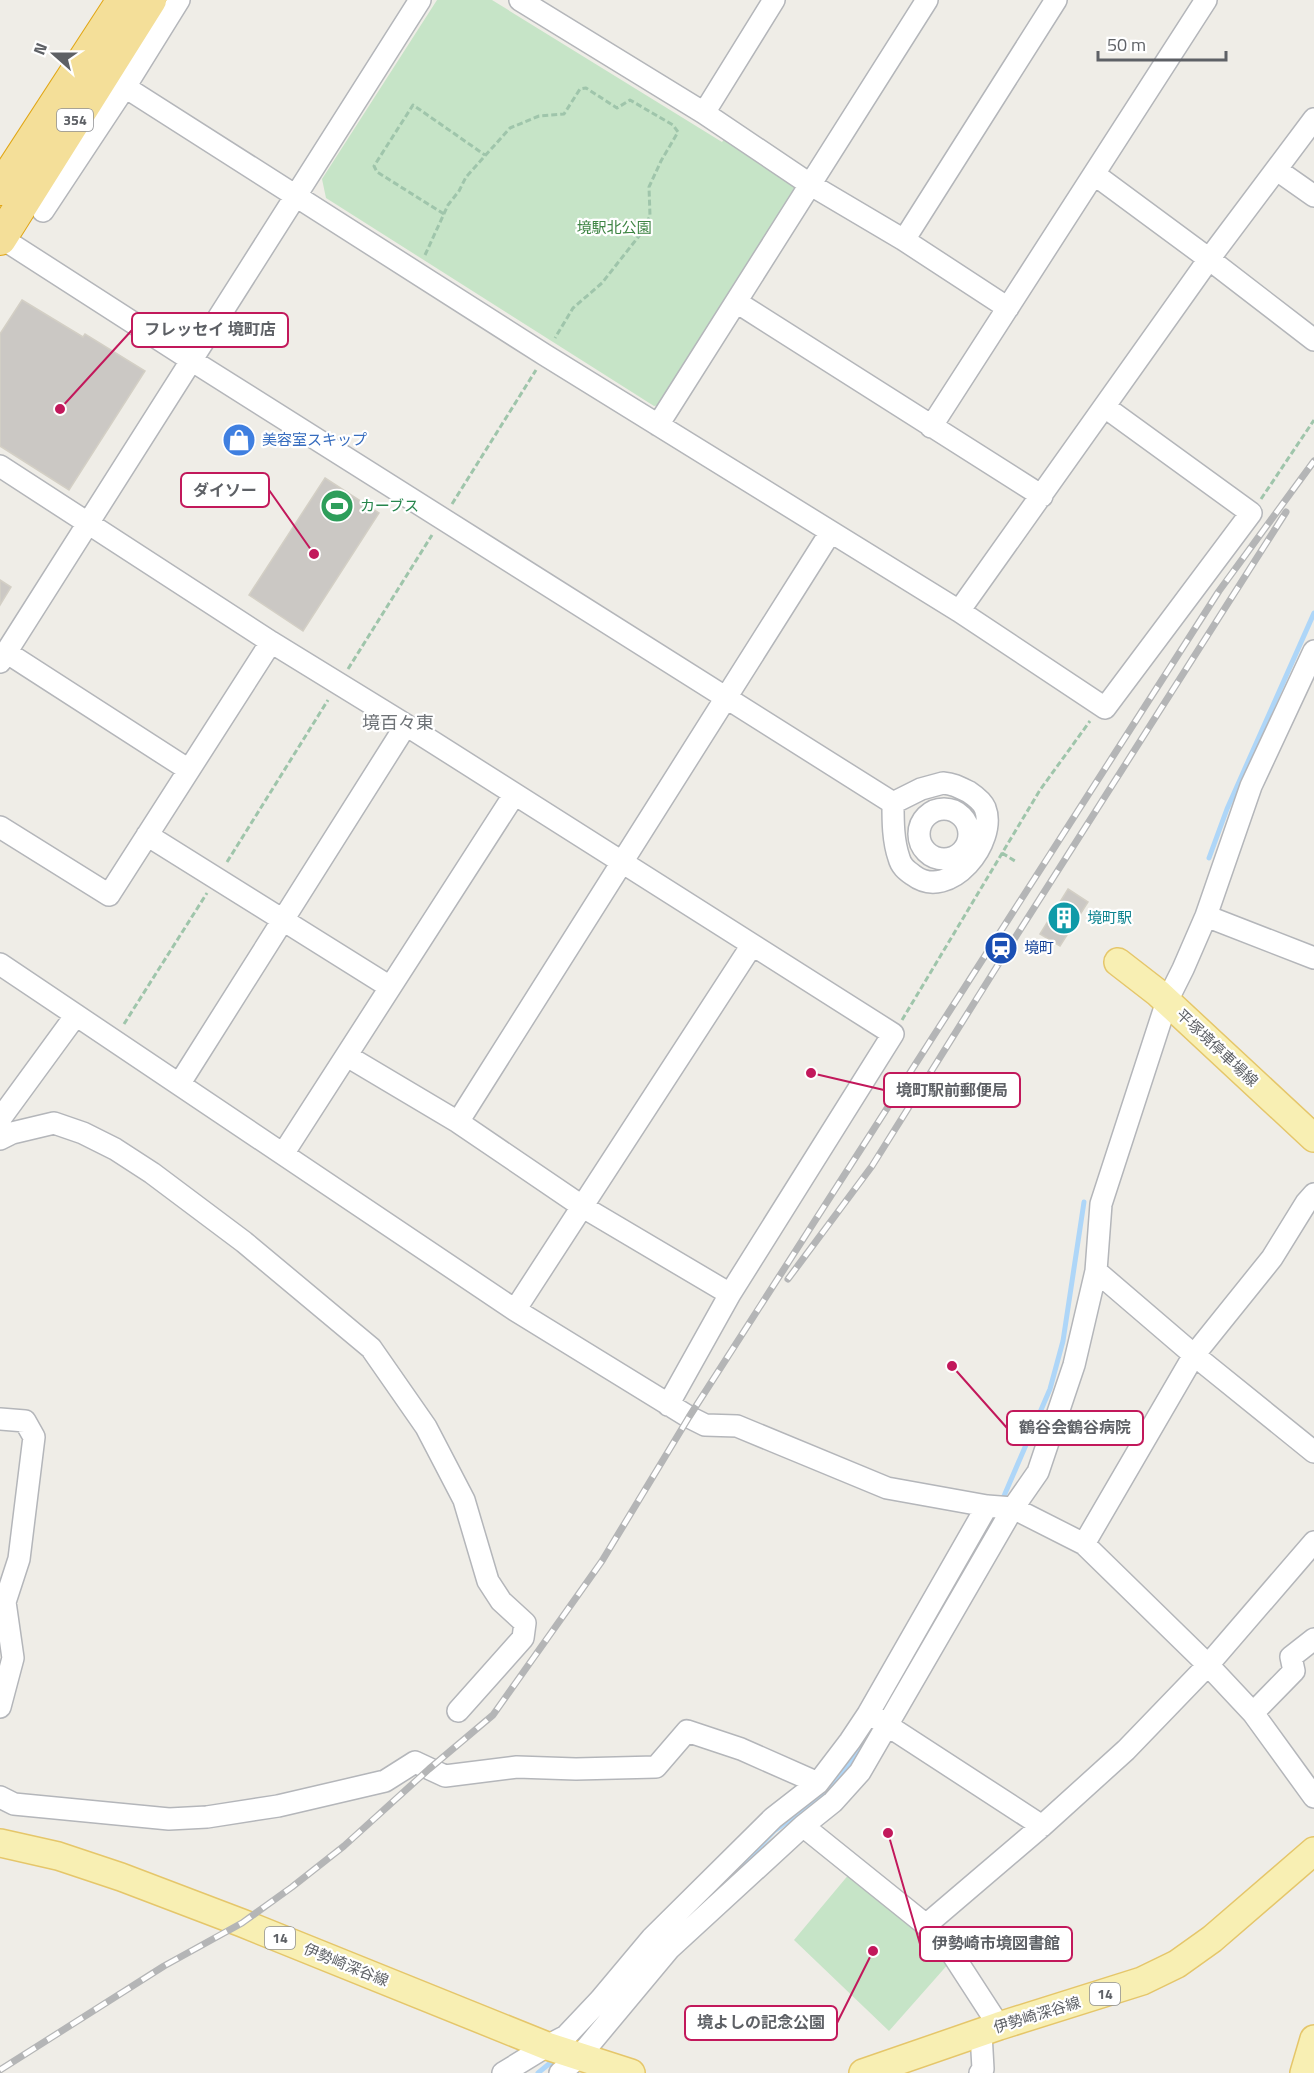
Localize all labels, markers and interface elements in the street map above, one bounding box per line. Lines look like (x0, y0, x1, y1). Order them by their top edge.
north arrow (24, 24, 84, 84)
scale bar (1098, 24, 1226, 62)
text: 50 m (1107, 31, 1146, 58)
text: N (27, 39, 53, 58)
road number: 354 (57, 109, 93, 131)
park label: 境駅北公園 (576, 216, 652, 239)
callout: フレッセイ 境町店 (132, 313, 288, 347)
text: フレッセイ 境町店 (144, 317, 276, 341)
shop icon: 美容室スキップ (221, 422, 257, 458)
place label: 美容室スキップ (262, 428, 367, 451)
callout: ダイソー (181, 473, 269, 507)
text: ダイソー (193, 478, 257, 502)
sports icon: カーブス (319, 488, 355, 524)
place label: カーブス (360, 494, 419, 517)
district label: 境百々東 (362, 709, 434, 736)
building icon: 境町駅 (1046, 900, 1082, 936)
place label: 境町駅 (1087, 906, 1132, 929)
station icon: 境町 (983, 930, 1019, 966)
place label: 境町 (1024, 936, 1054, 959)
street label: 平塚境停車場線 (1171, 1003, 1264, 1092)
callout: 境町駅前郵便局 (884, 1073, 1020, 1107)
text: 境町駅前郵便局 (896, 1078, 1008, 1102)
callout: 鶴谷会鶴谷病院 (1007, 1411, 1143, 1445)
text: 鶴谷会鶴谷病院 (1019, 1415, 1131, 1439)
road number: 14 (265, 1927, 295, 1949)
callout: 伊勢崎市境図書館 (920, 1927, 1072, 1961)
text: 伊勢崎市境図書館 (931, 1931, 1060, 1955)
street label: 伊勢崎深谷線 (300, 1937, 392, 1992)
road number: 14 (1090, 1983, 1120, 2005)
street label: 伊勢崎深谷線 (990, 1990, 1083, 2039)
callout: 境よしの記念公園 (685, 2006, 837, 2040)
text: 境よしの記念公園 (697, 2010, 825, 2034)

